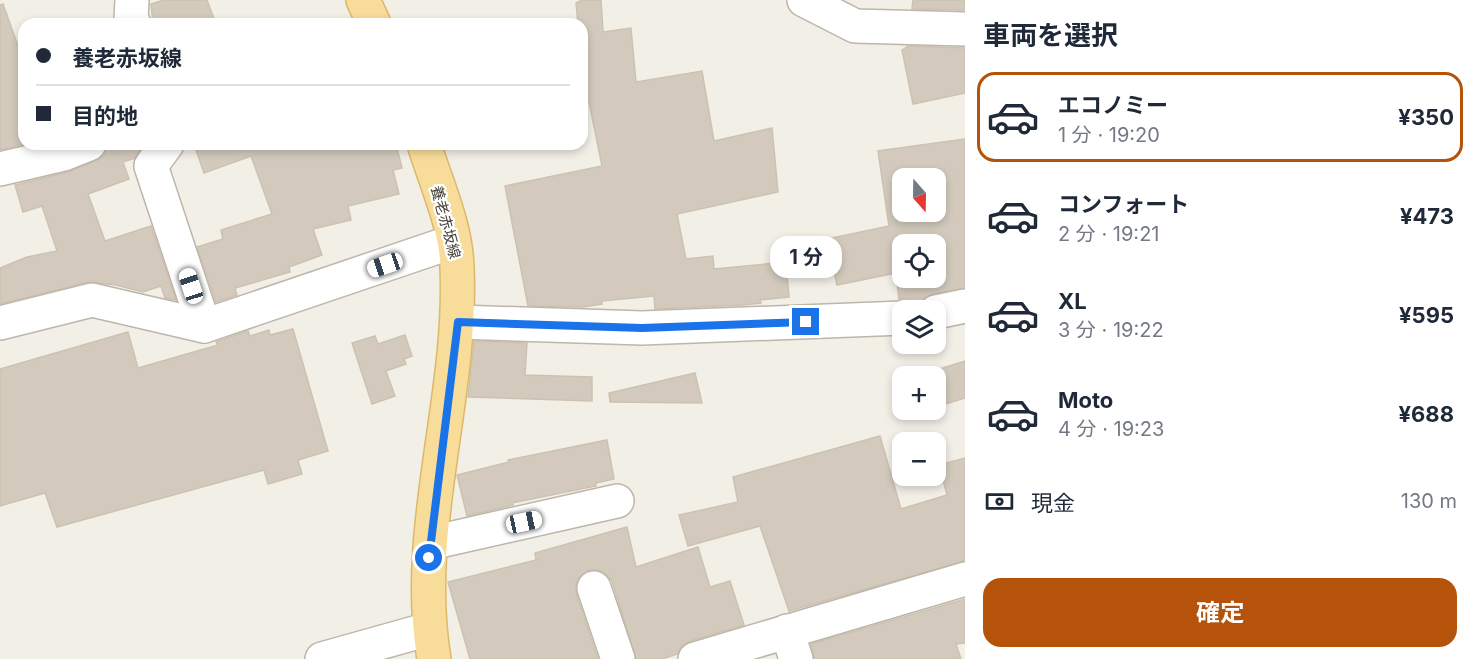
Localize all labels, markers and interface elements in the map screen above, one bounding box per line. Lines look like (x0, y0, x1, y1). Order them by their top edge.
text: 車両を選択 (983, 19, 1118, 52)
text: 養老赤坂線 (72, 45, 182, 71)
icon: car (986, 90, 1040, 144)
text: エコノミー (1058, 92, 1168, 118)
text: 目的地 (72, 103, 138, 129)
text: ¥350 (1398, 104, 1454, 130)
text: 1 分 · 19:20 (1058, 123, 1160, 147)
north arrow (892, 168, 946, 222)
map controls (892, 168, 946, 486)
street label: 養老赤坂線 (427, 183, 465, 261)
icon: car (986, 189, 1040, 243)
text: コンフォート (1058, 191, 1189, 217)
text: ¥473 (1400, 203, 1454, 229)
text: 2 分 · 19:21 (1058, 222, 1159, 246)
button: locate (892, 234, 946, 288)
callout: 1 分 (770, 235, 842, 277)
text: 1 分 (789, 245, 823, 269)
car (365, 251, 405, 279)
car (177, 266, 205, 306)
icon: car (986, 288, 1040, 342)
text: XL (1058, 288, 1087, 314)
button: layers (892, 300, 946, 354)
text: ¥595 (1399, 302, 1454, 328)
route end (792, 308, 819, 335)
text: 3 分 · 19:22 (1058, 318, 1164, 342)
button: + (892, 366, 946, 420)
icon: car (986, 387, 1040, 441)
text: Moto (1058, 387, 1113, 413)
text: ¥688 (1399, 401, 1454, 427)
text: 4 分 · 19:23 (1058, 417, 1164, 441)
button: − (892, 432, 946, 486)
icon: cash (983, 485, 1016, 518)
text: 130 m (1401, 489, 1457, 513)
text: 現金 (1031, 490, 1075, 516)
car (505, 509, 543, 535)
route start (415, 544, 442, 571)
button: 確定 (983, 578, 1457, 647)

